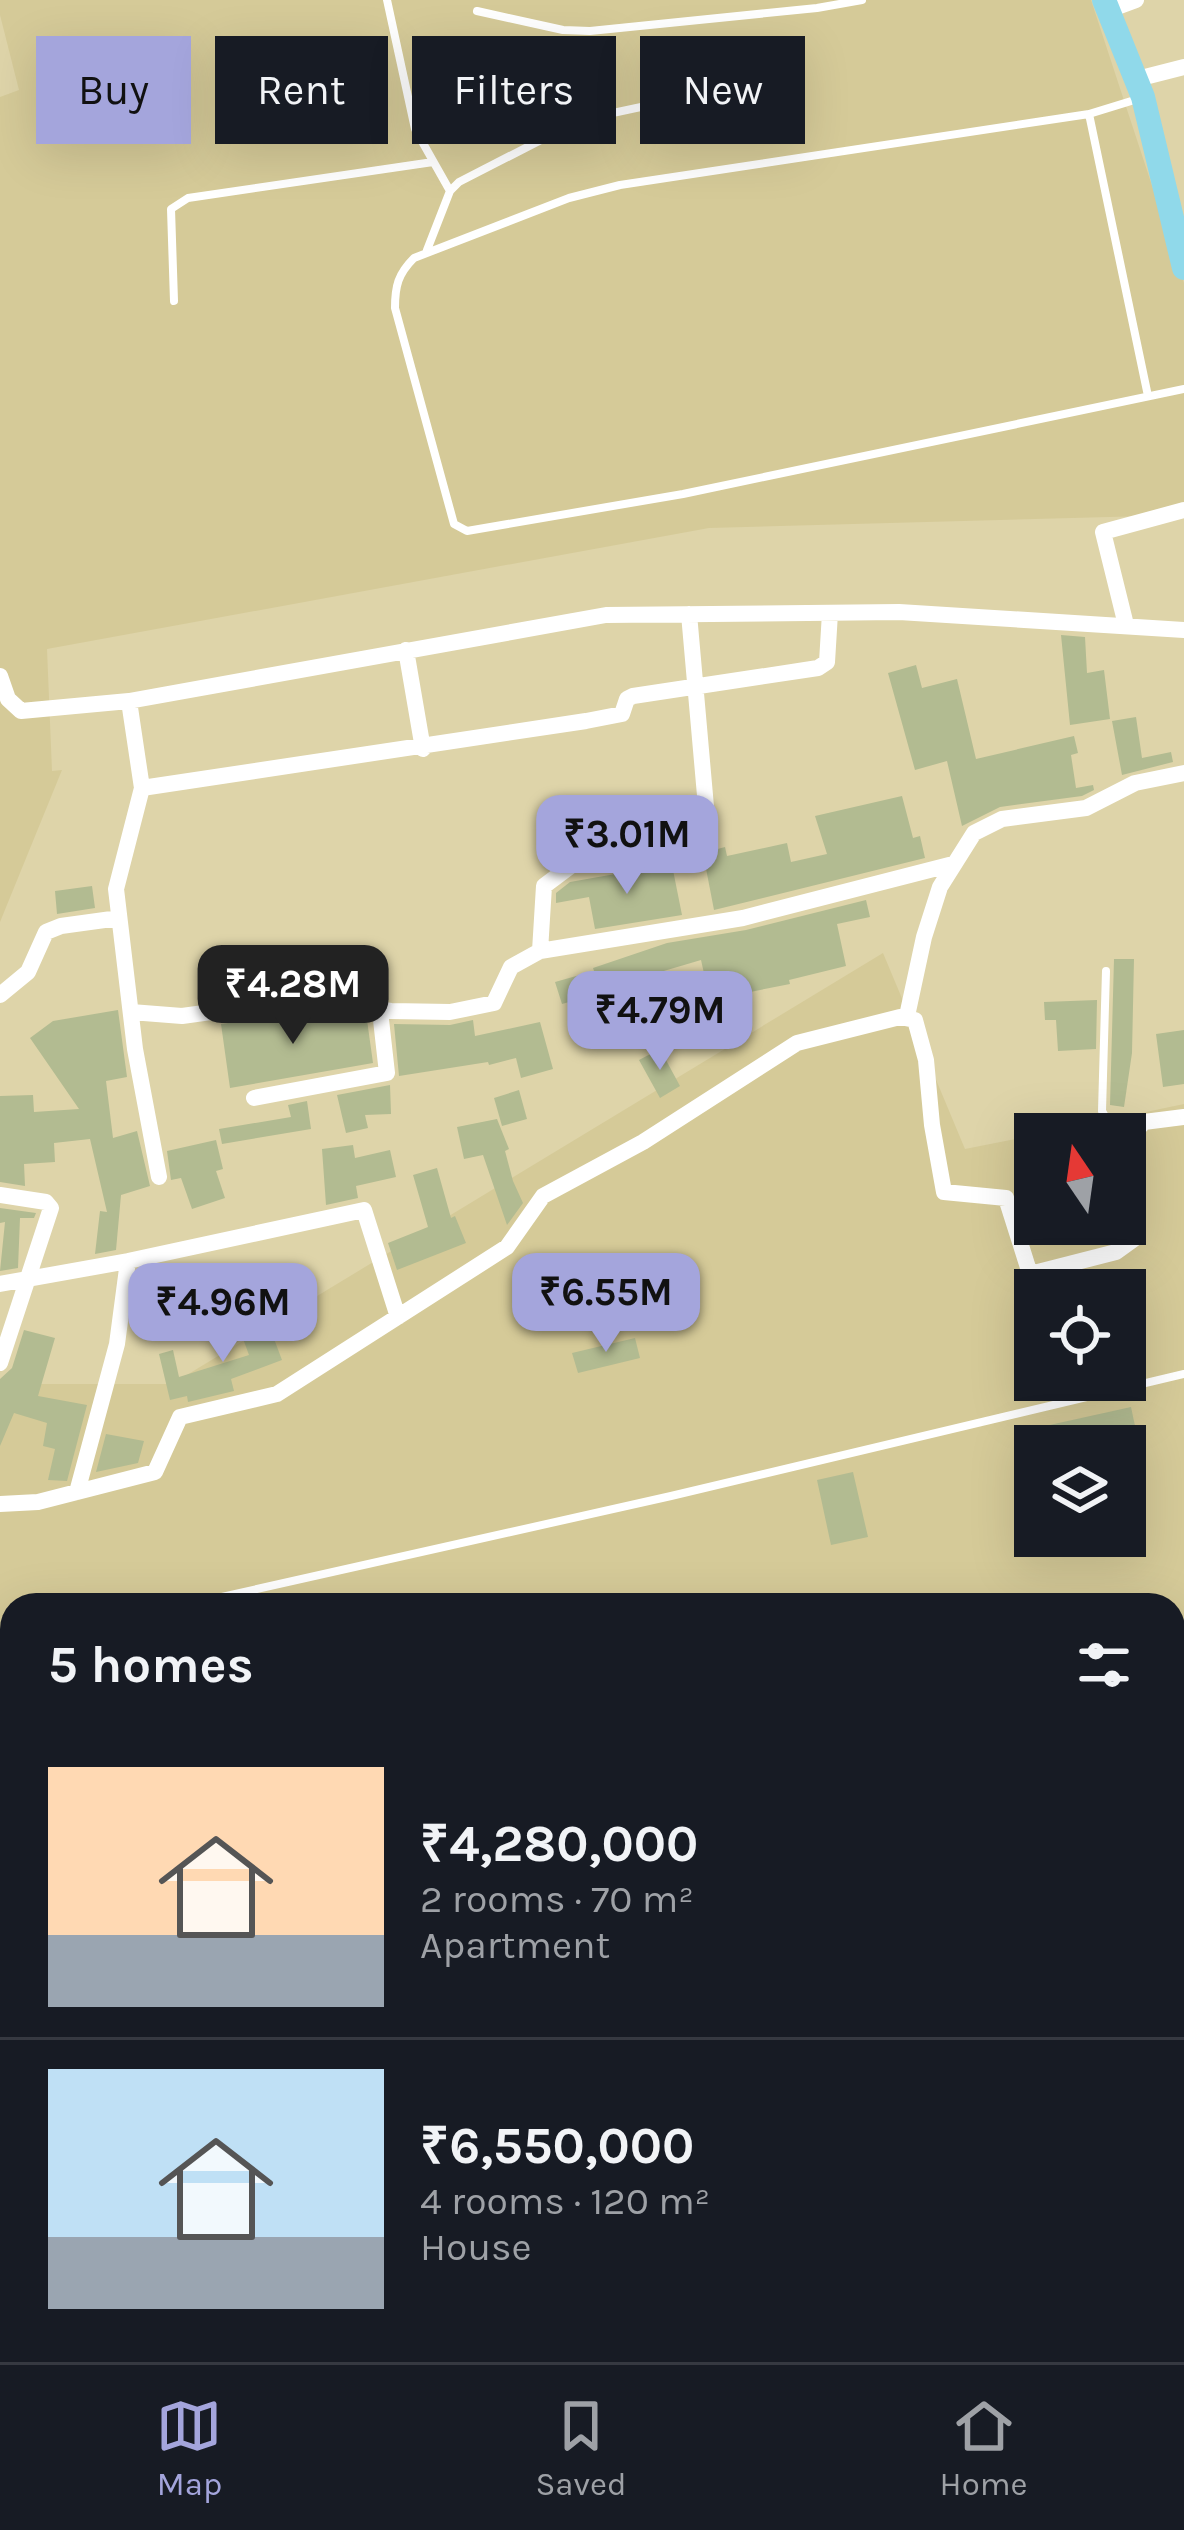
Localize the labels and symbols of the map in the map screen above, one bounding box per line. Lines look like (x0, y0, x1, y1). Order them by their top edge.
pin: ₹3.01M (529, 795, 725, 897)
pin: ₹4.28M (195, 945, 391, 1047)
pin: ₹4.79M (562, 971, 758, 1073)
north arrow (1014, 1113, 1146, 1245)
pin: ₹6.55M (508, 1253, 704, 1355)
pin: ₹4.96M (125, 1263, 321, 1365)

